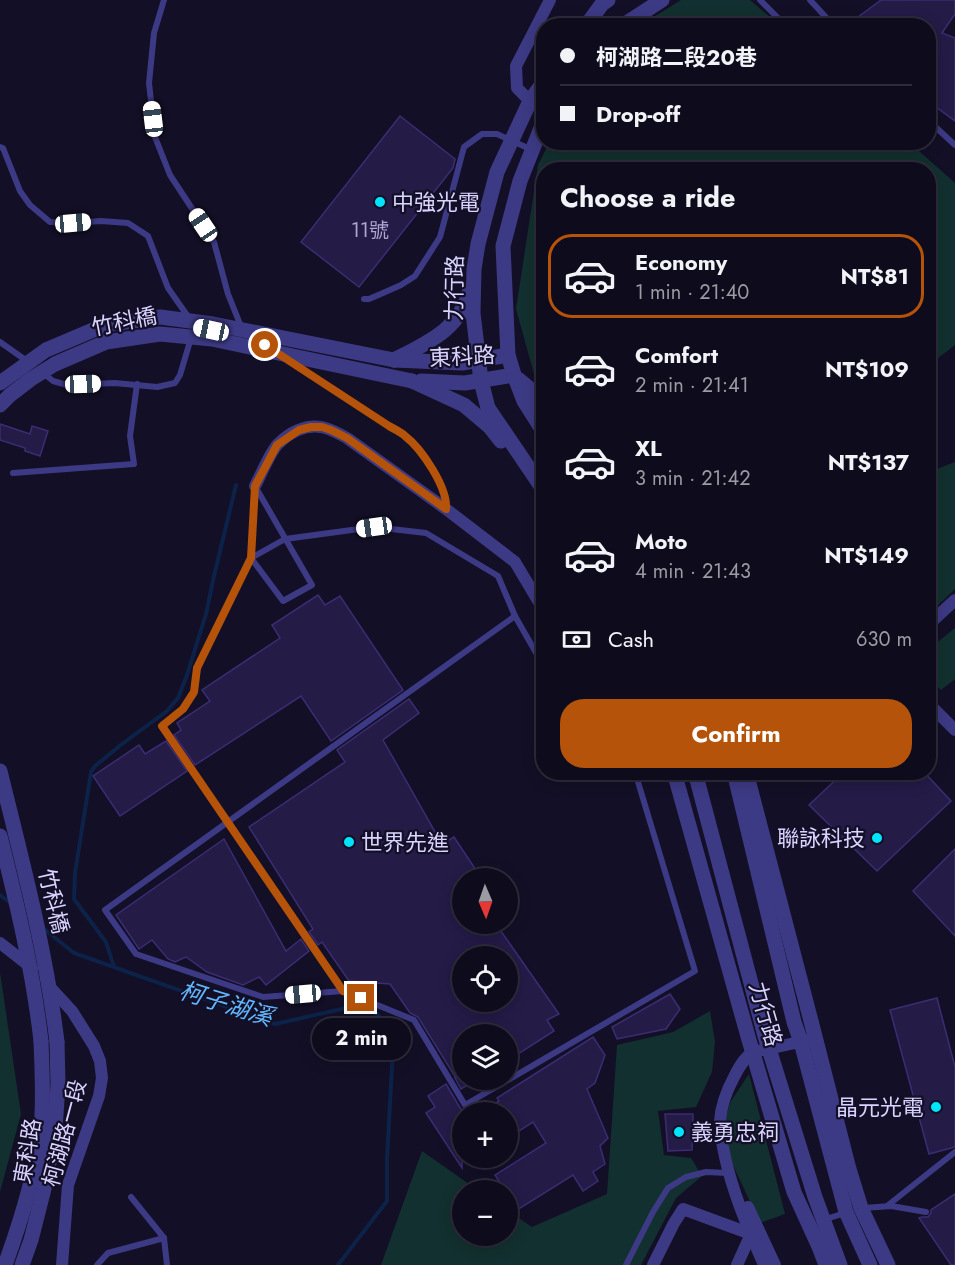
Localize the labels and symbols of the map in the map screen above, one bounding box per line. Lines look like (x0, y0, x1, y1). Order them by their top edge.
car (142, 100, 164, 138)
place label: 中強光電 (392, 186, 480, 218)
marker: 中強光電 (373, 195, 387, 209)
car (185, 205, 221, 245)
car (54, 212, 92, 234)
house number: 11號 (351, 216, 389, 245)
street label: 力行路 (437, 255, 471, 321)
street label: 竹科橋 (89, 299, 159, 343)
car (192, 317, 230, 343)
route start (251, 331, 278, 358)
street label: 東科路 (428, 338, 496, 374)
car (65, 374, 101, 394)
car (355, 516, 393, 538)
place label: 聯詠科技 (777, 822, 865, 854)
place label: 世界先進 (361, 826, 449, 858)
marker: 聯詠科技 (870, 831, 884, 845)
marker: 世界先進 (342, 835, 356, 849)
street label: 竹科橋 (31, 865, 77, 937)
north arrow (452, 868, 518, 934)
water label: 柯子湖溪 (175, 973, 280, 1035)
street label: 力行路 (742, 978, 790, 1050)
car (284, 983, 322, 1005)
route end (347, 984, 374, 1011)
callout: 2 min (312, 1019, 410, 1061)
street label: 柯湖路一段 (34, 1076, 94, 1190)
place label: 晶元光電 (836, 1091, 924, 1123)
marker: 晶元光電 (929, 1100, 943, 1114)
street label: 東科路 (6, 1116, 48, 1186)
place label: 義勇忠祠 (691, 1116, 779, 1148)
marker: 義勇忠祠 (672, 1125, 686, 1139)

